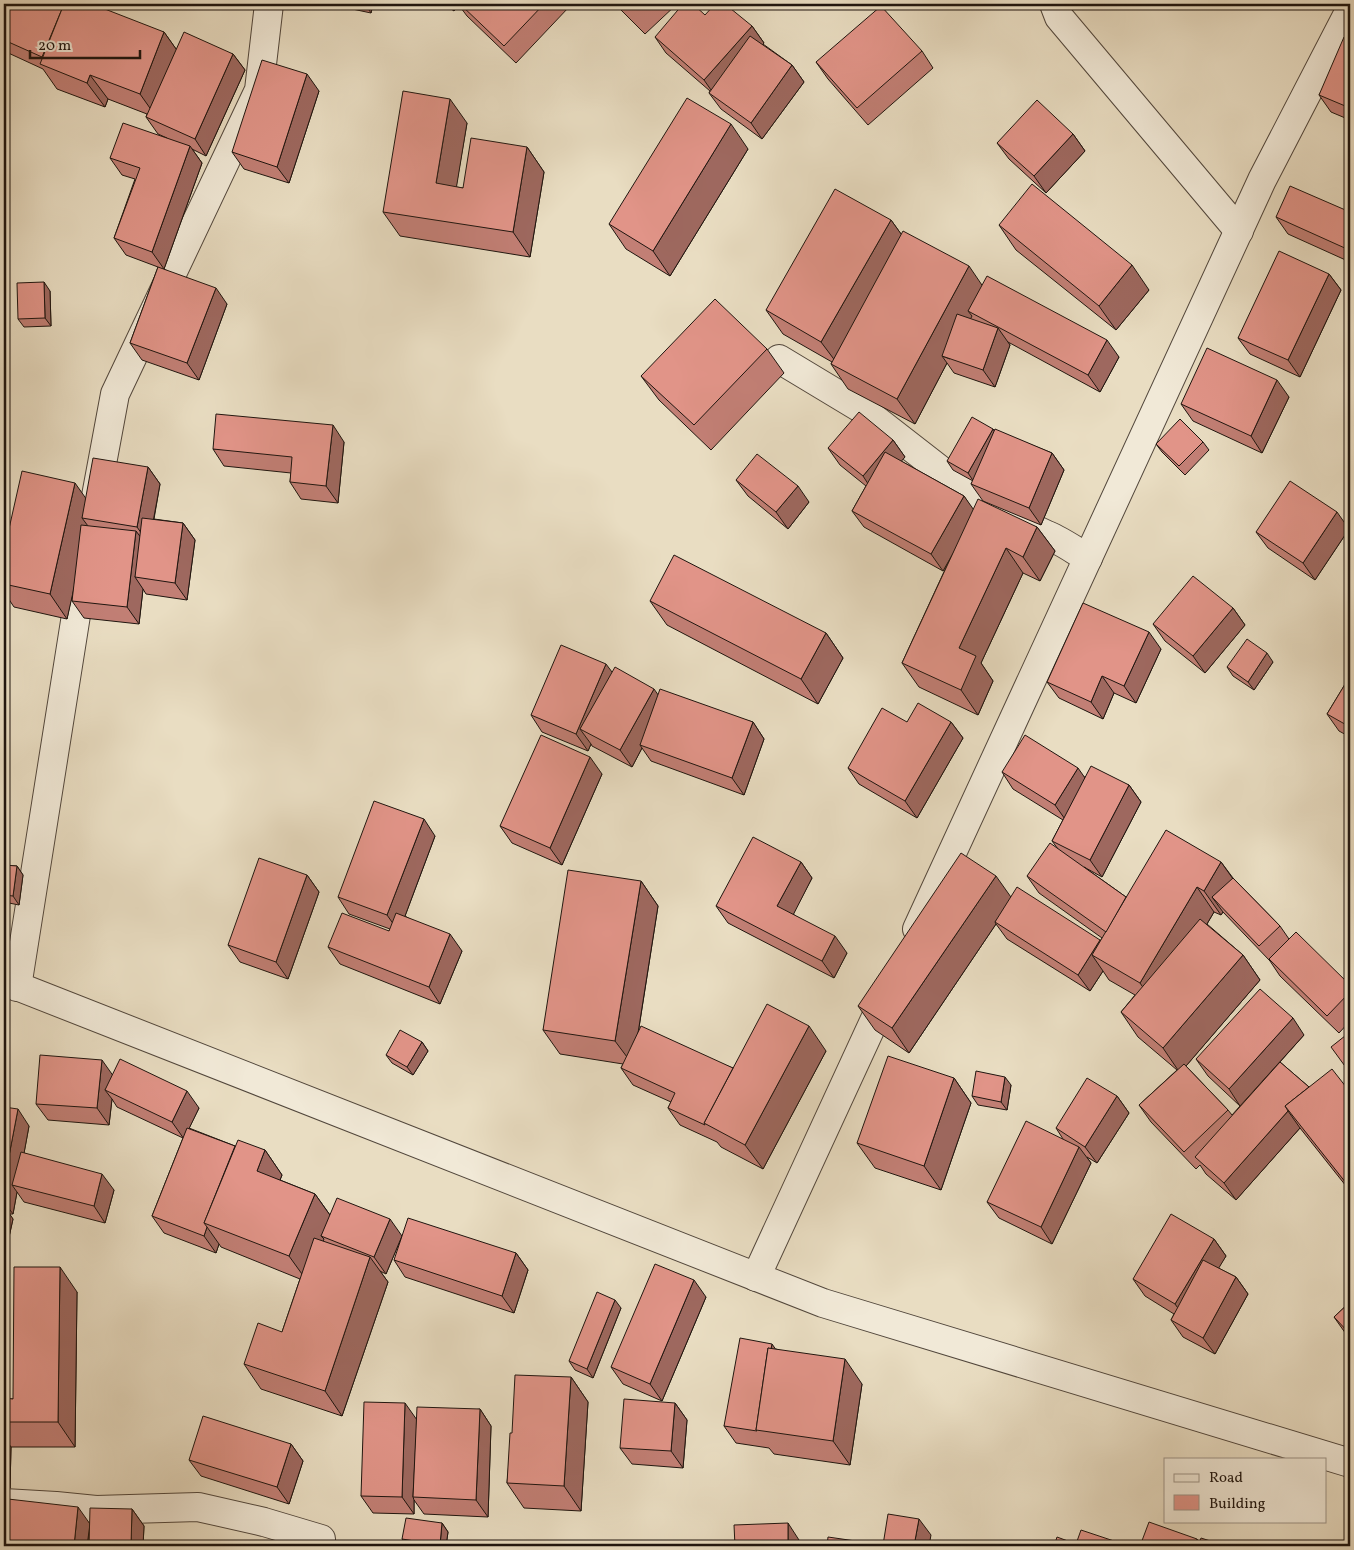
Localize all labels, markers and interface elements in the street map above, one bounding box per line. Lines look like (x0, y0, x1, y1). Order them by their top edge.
scale bar (30, 28, 140, 60)
text: 20 m (38, 36, 71, 57)
legend (1164, 1458, 1326, 1522)
text: Road (1209, 1468, 1243, 1489)
text: Building (1209, 1494, 1266, 1515)

